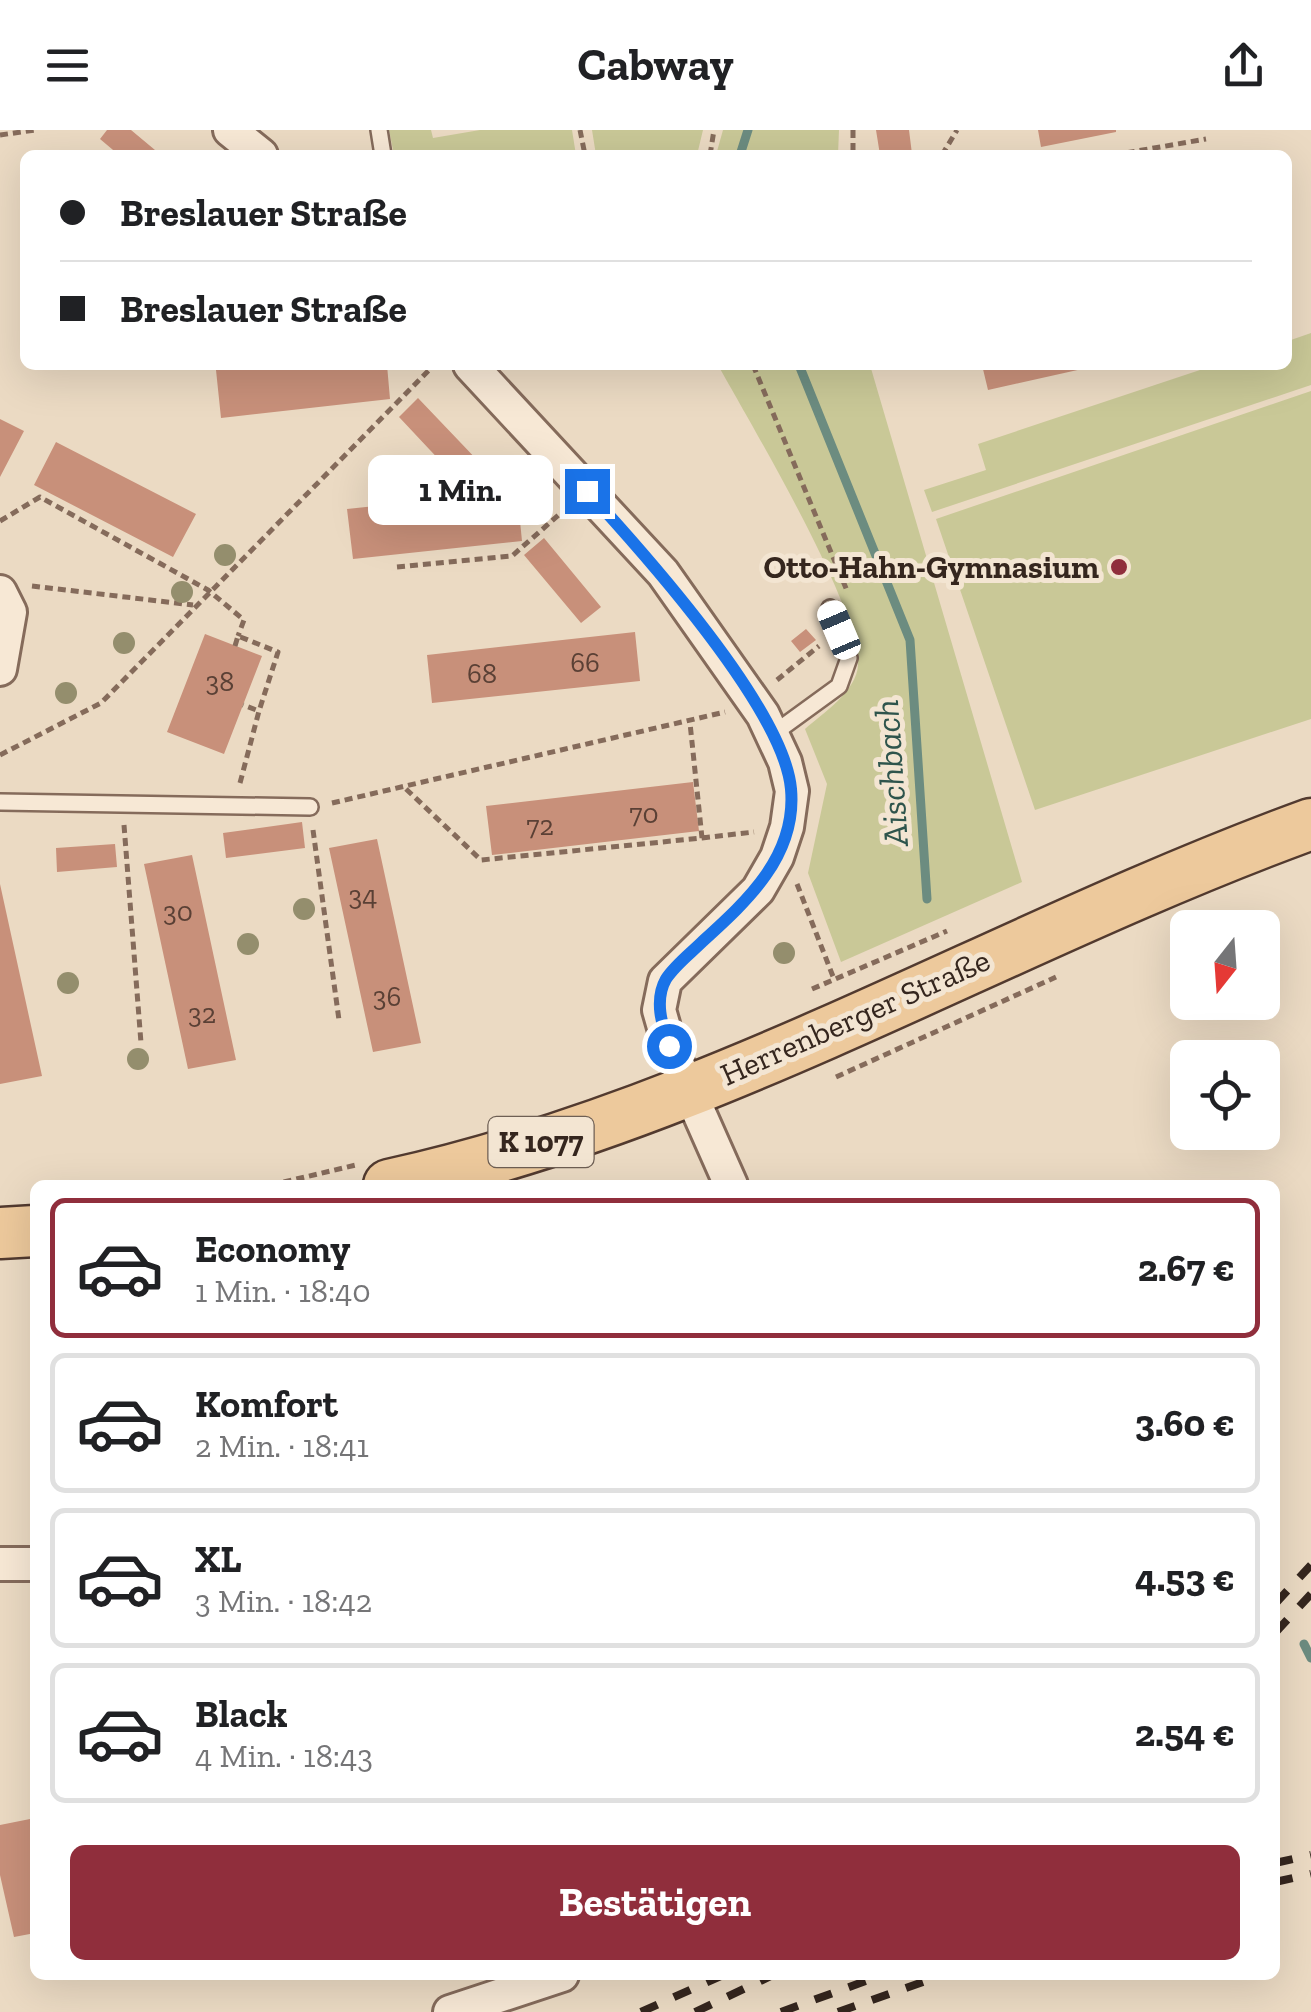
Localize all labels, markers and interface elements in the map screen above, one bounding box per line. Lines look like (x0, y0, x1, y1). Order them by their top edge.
icon: menu (40, 38, 95, 93)
text: Cabway (577, 38, 734, 92)
icon: share (1216, 38, 1271, 93)
text: Breslauer Straße (120, 190, 407, 236)
text: Breslauer Straße (120, 286, 407, 332)
callout: 1 Min. (367, 456, 552, 526)
route end (565, 469, 610, 514)
text: 1 Min. (419, 471, 502, 509)
place label: Otto-Hahn-Gymnasium (764, 548, 1099, 586)
marker: Otto-Hahn-Gymnasium (1108, 556, 1130, 578)
car (813, 597, 865, 663)
house number: 66 (570, 646, 600, 679)
house number: 68 (467, 657, 497, 690)
house number: 38 (206, 665, 234, 698)
water label: Aischbach (865, 698, 917, 849)
house number: 70 (629, 797, 659, 830)
house number: 72 (526, 809, 554, 842)
house number: 34 (349, 879, 377, 912)
house number: 30 (163, 895, 193, 928)
north arrow (1170, 910, 1280, 1020)
map controls (1170, 910, 1280, 1150)
street label: Herrenberger Straße (714, 941, 996, 1093)
house number: 36 (373, 980, 401, 1013)
house number: 32 (188, 997, 216, 1030)
route start (647, 1024, 692, 1069)
button: locate (1170, 1040, 1280, 1150)
road number: K 1077 (488, 1117, 594, 1167)
icon: car (75, 1223, 165, 1313)
text: Economy (195, 1226, 350, 1272)
text: 2.67 € (1138, 1245, 1235, 1291)
text: 1 Min. · 18:40 (195, 1272, 371, 1310)
icon: car (75, 1378, 165, 1468)
text: Komfort (195, 1381, 338, 1427)
text: 3.60 € (1135, 1400, 1235, 1446)
text: 2 Min. · 18:41 (195, 1427, 369, 1465)
icon: car (75, 1533, 165, 1623)
text: XL (195, 1536, 242, 1582)
text: 4.53 € (1135, 1555, 1235, 1601)
text: 3 Min. · 18:42 (195, 1582, 372, 1620)
icon: car (75, 1688, 165, 1778)
text: Black (195, 1691, 288, 1737)
text: 2.54 € (1135, 1710, 1235, 1756)
text: 4 Min. · 18:43 (195, 1737, 373, 1775)
button: Bestätigen (70, 1845, 1240, 1960)

